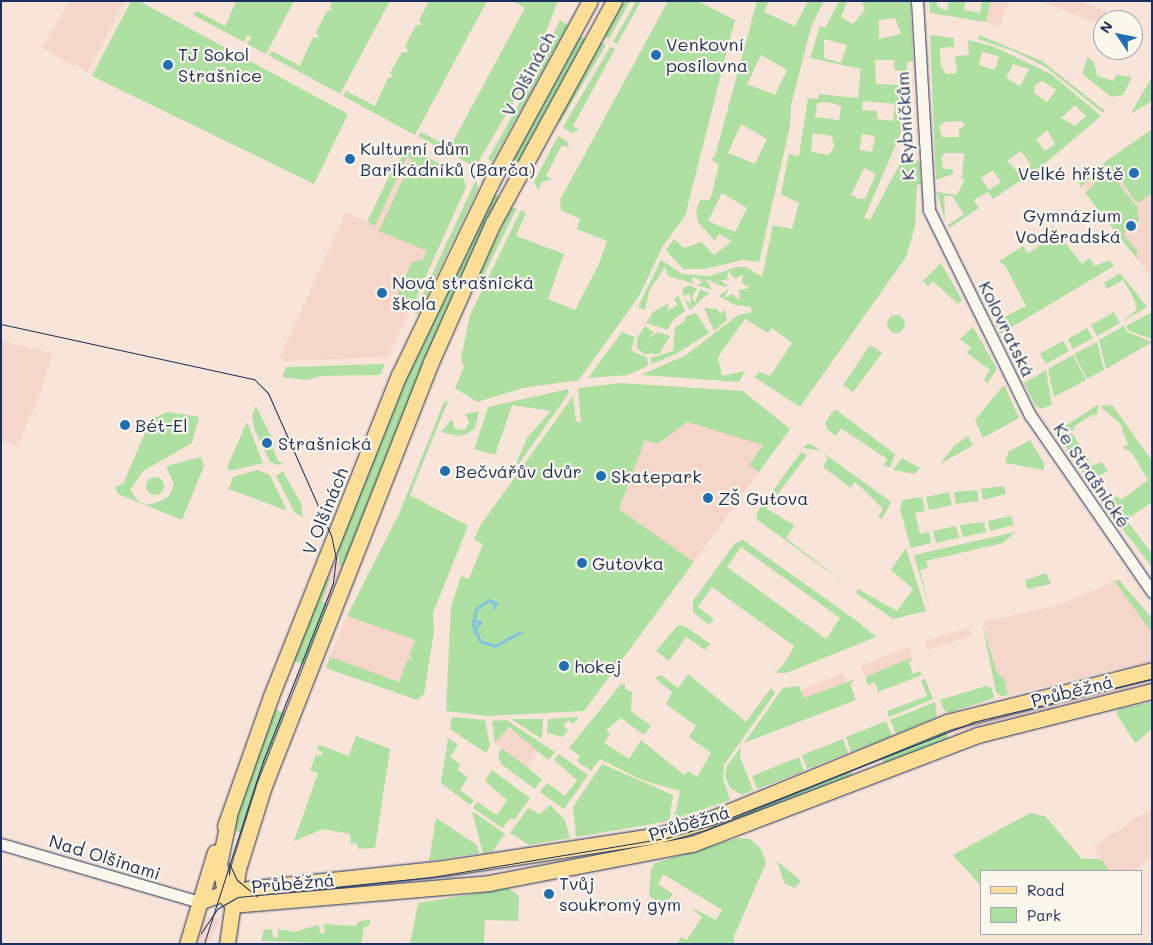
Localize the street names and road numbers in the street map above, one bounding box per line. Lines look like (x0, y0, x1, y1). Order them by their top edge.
street label: V Olšinách (497, 28, 559, 120)
street label: K Rybníčkům (891, 71, 919, 181)
street label: Kolovratská (974, 278, 1040, 380)
street label: Ke Strašnické (1049, 419, 1135, 531)
street label: V Olšinách (298, 464, 352, 558)
street label: Průběžná (1029, 670, 1115, 712)
street label: Průběžná (646, 800, 732, 846)
street label: Nad Olšinami (47, 830, 163, 884)
street label: Průběžná (250, 869, 336, 897)

